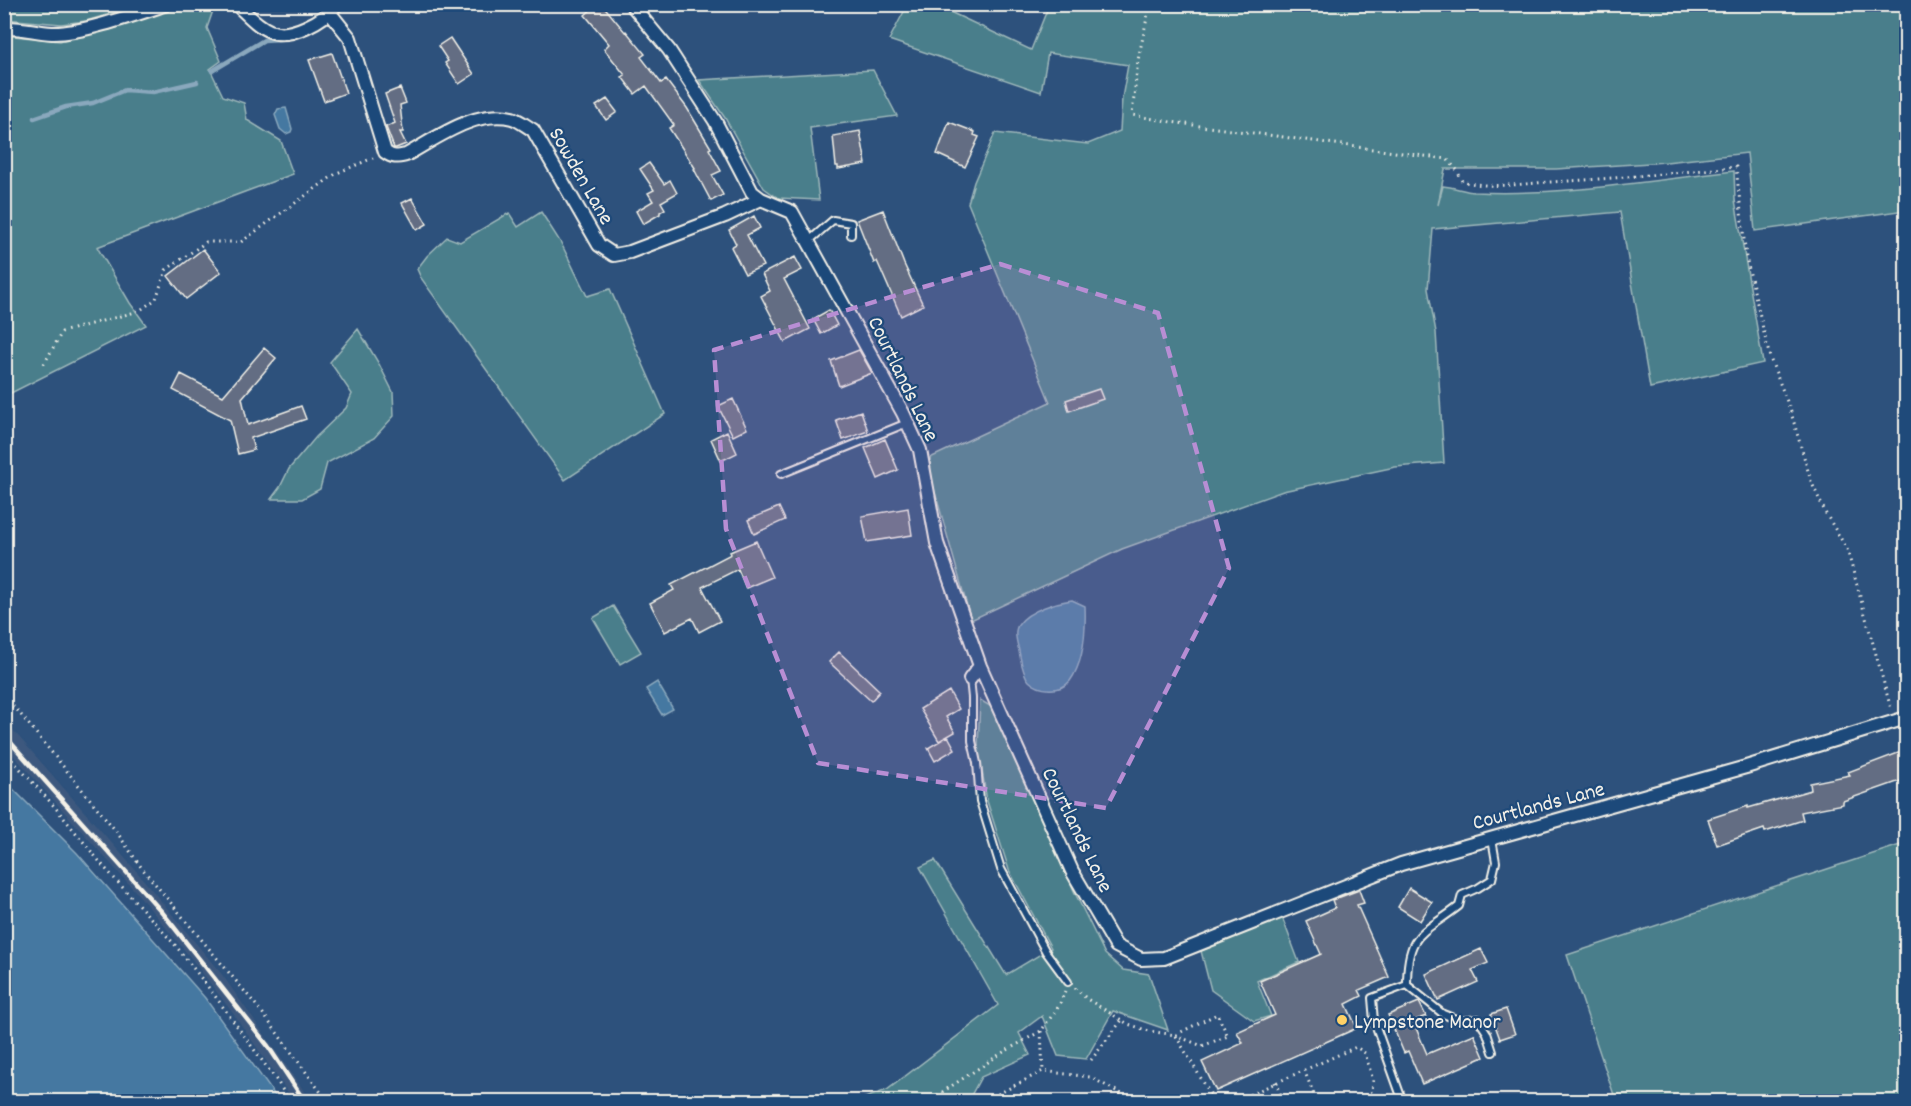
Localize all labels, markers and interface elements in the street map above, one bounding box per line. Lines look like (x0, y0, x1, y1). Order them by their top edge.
street label: Sowden Lane (540, 122, 620, 231)
street label: Courtlands Lane (858, 312, 946, 447)
street label: Courtlands Lane (1032, 763, 1120, 898)
street label: Courtlands Lane (1469, 775, 1609, 840)
place label: Lympstone Manor (1354, 1008, 1501, 1039)
marker: Lympstone Manor (1335, 1013, 1349, 1027)

